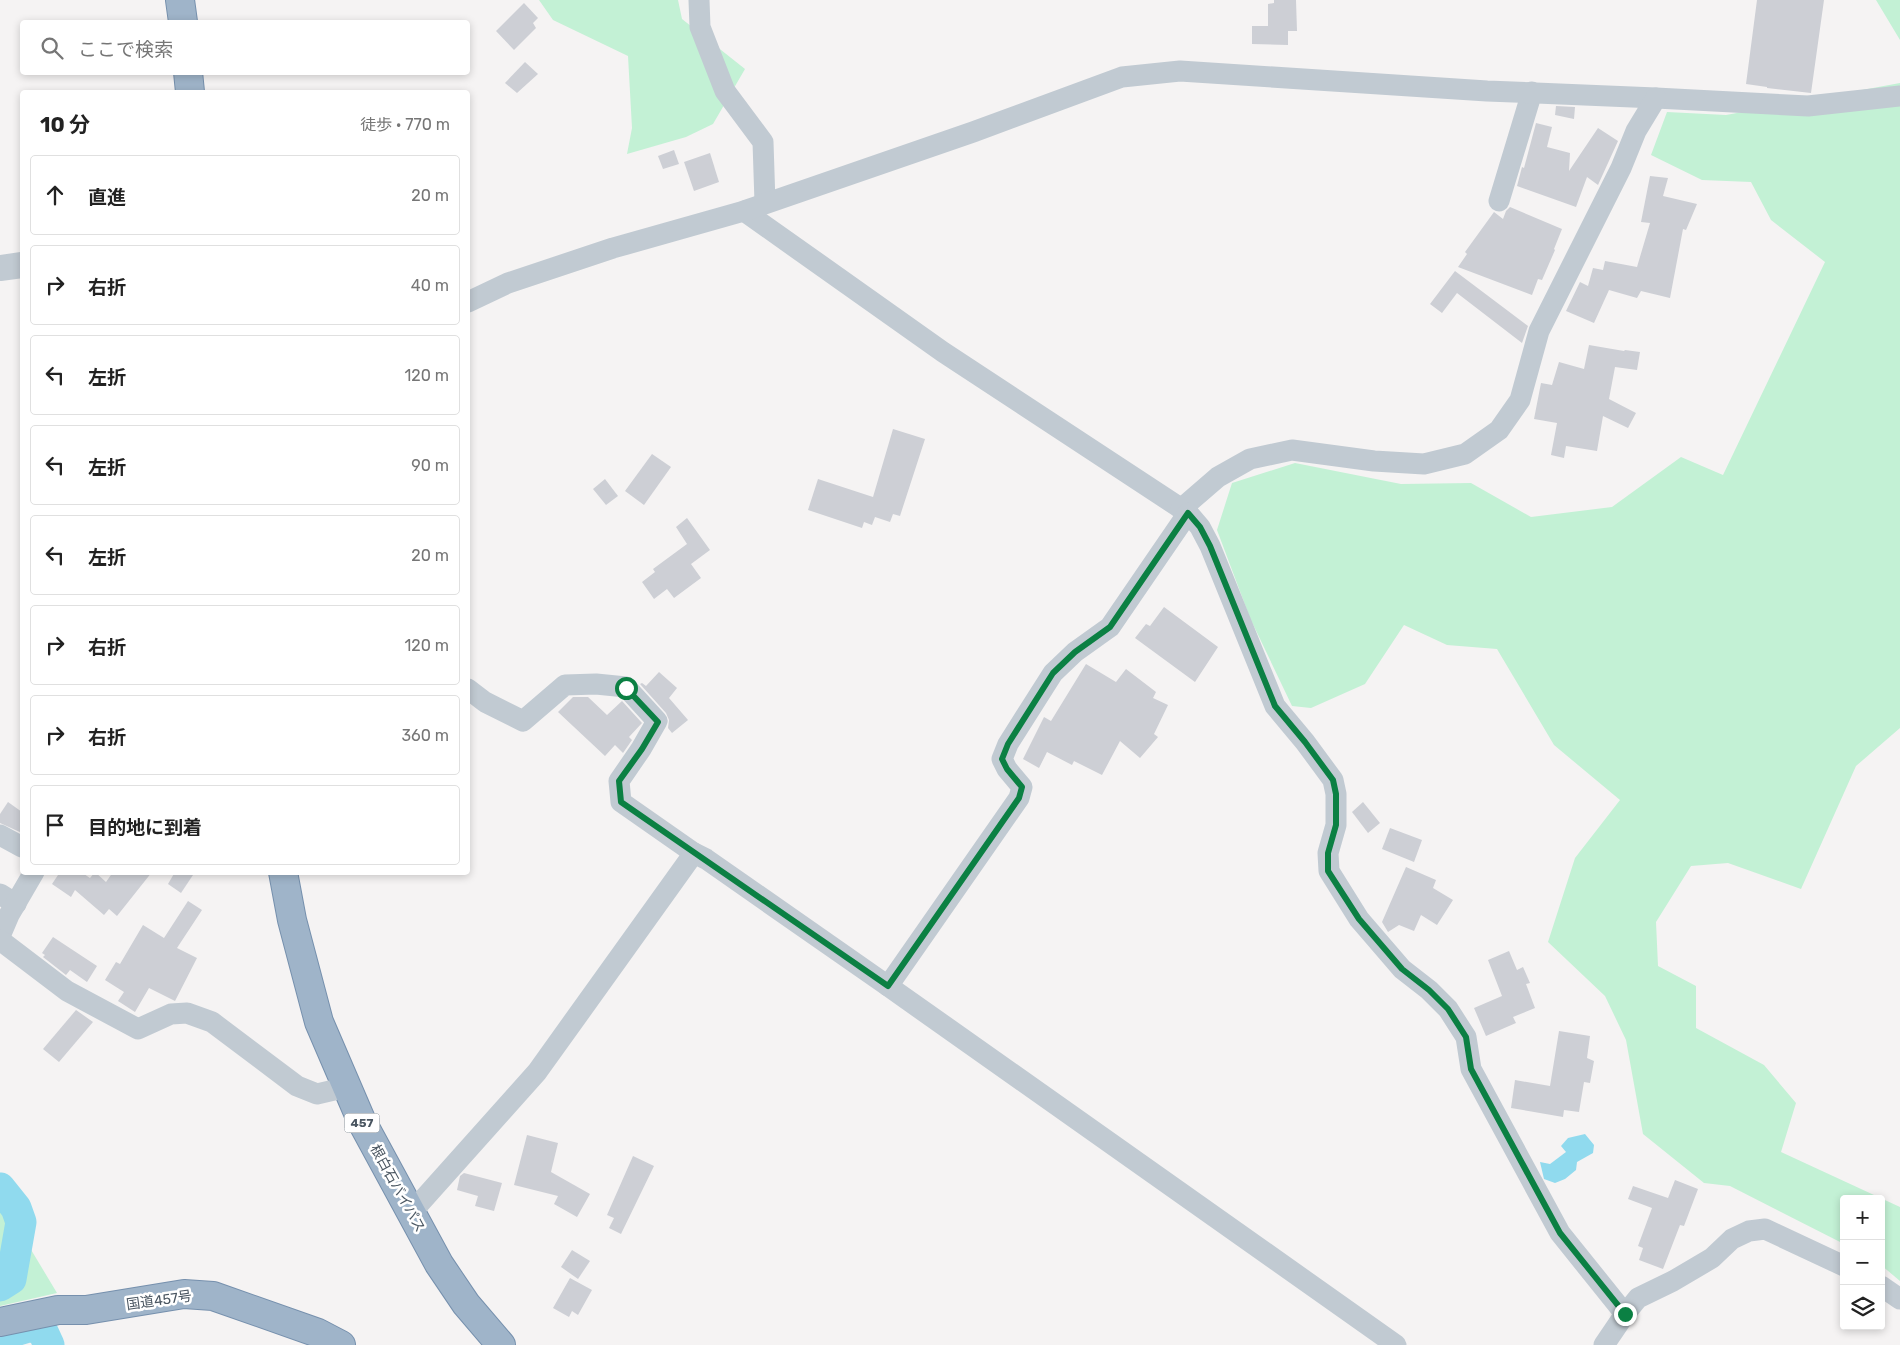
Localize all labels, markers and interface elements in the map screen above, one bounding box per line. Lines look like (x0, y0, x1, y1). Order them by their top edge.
search box (20, 20, 470, 75)
icon: search (38, 34, 66, 62)
text: ここで検索 (78, 38, 173, 61)
text: 10 分 (40, 112, 90, 137)
text: 徒歩 · 770 m (360, 115, 450, 134)
icon: ahead (41, 181, 69, 209)
text: 直進 (88, 186, 126, 209)
text: 20 m (411, 186, 449, 205)
icon: right (41, 271, 69, 299)
text: 右折 (88, 276, 126, 299)
text: 40 m (411, 276, 449, 295)
icon: left (41, 361, 69, 389)
text: 左折 (88, 366, 126, 389)
text: 120 m (404, 366, 449, 385)
icon: left (41, 451, 69, 479)
text: 左折 (88, 456, 126, 479)
text: 90 m (411, 456, 449, 475)
icon: left (41, 541, 69, 569)
text: 左折 (88, 546, 126, 569)
text: 20 m (411, 546, 449, 565)
icon: right (41, 631, 69, 659)
text: 右折 (88, 636, 126, 659)
text: 120 m (404, 636, 449, 655)
route start (615, 677, 638, 700)
icon: right (41, 721, 69, 749)
text: 右折 (88, 726, 126, 749)
text: 360 m (401, 726, 449, 745)
icon: arrive (41, 811, 69, 839)
text: 目的地に到着 (88, 816, 202, 839)
road number: 457 (344, 1114, 380, 1132)
street label: 根白石バイパス (366, 1141, 429, 1235)
map controls (1840, 1195, 1885, 1330)
button: + (1840, 1195, 1885, 1240)
button: − (1840, 1240, 1885, 1285)
button: layers (1840, 1285, 1885, 1330)
street label: 国道457号 (125, 1287, 193, 1314)
route end (1614, 1303, 1637, 1326)

